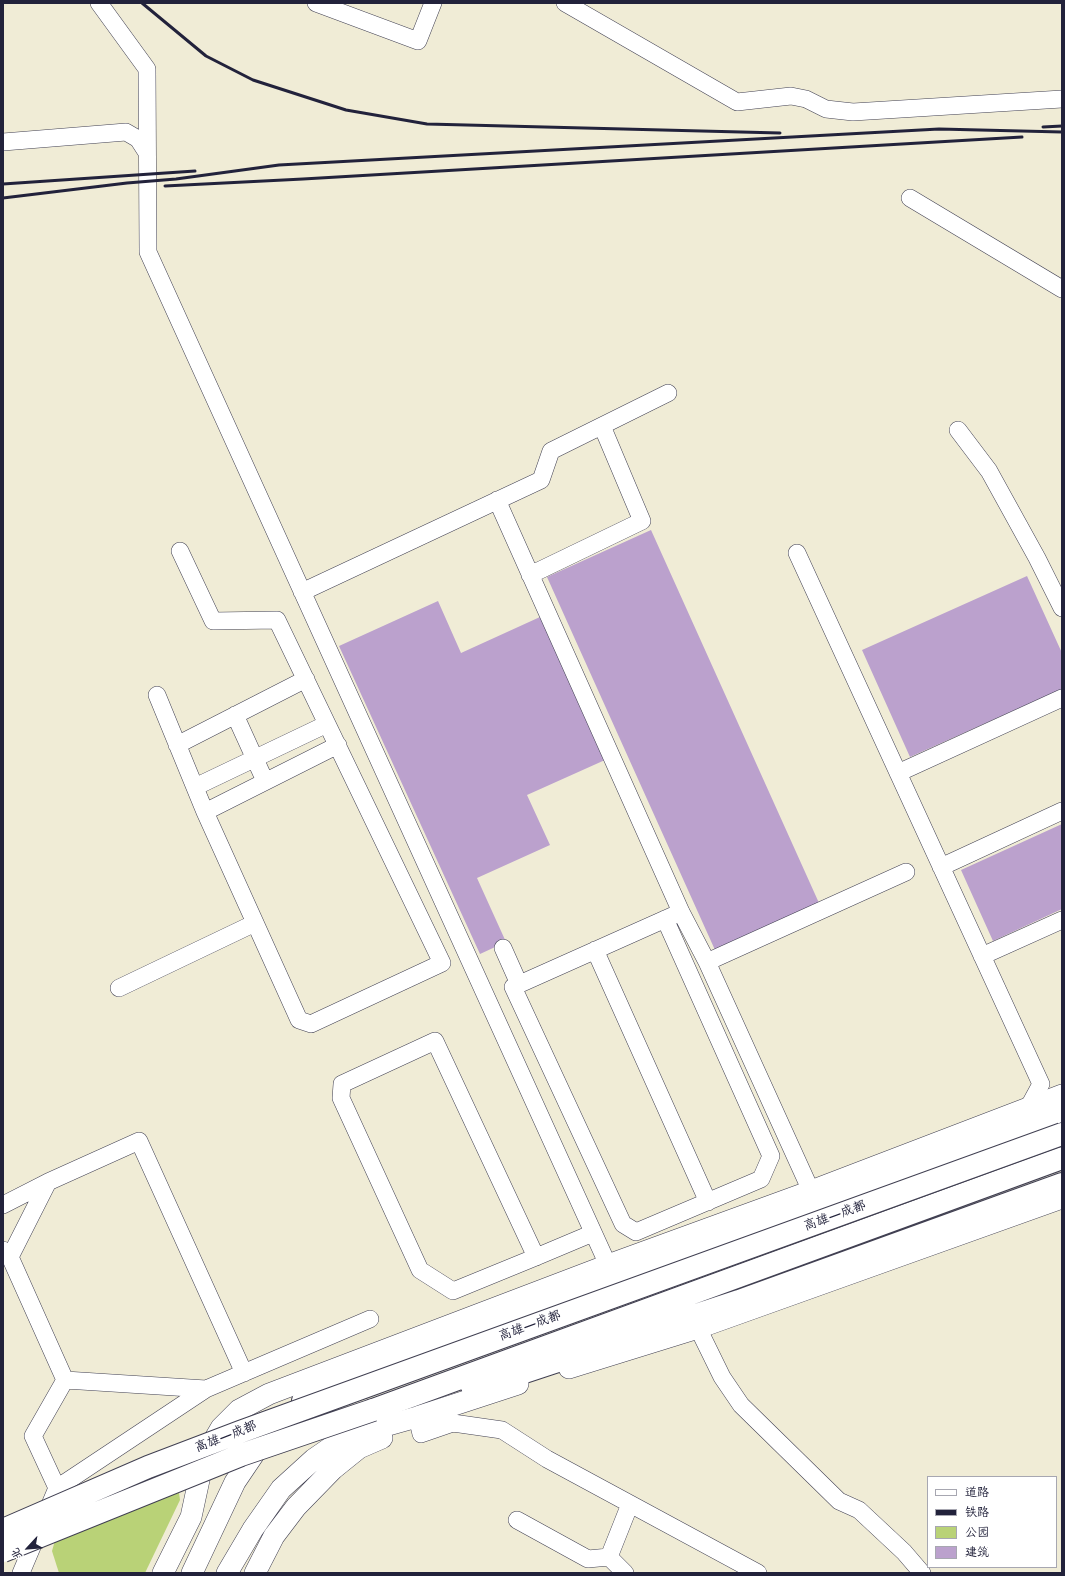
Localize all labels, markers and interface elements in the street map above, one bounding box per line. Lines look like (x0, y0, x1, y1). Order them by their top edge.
street label: 高雄—成都 (802, 1198, 868, 1234)
street label: 高雄—成都 (497, 1308, 563, 1344)
street label: 高雄—成都 (193, 1418, 259, 1456)
legend (927, 1476, 1057, 1568)
text: 道路 (965, 1481, 989, 1503)
text: 铁路 (965, 1501, 989, 1523)
text: 公园 (965, 1521, 989, 1543)
north arrow (8, 1528, 48, 1568)
text: 建筑 (965, 1541, 989, 1563)
text: 北 (6, 1544, 28, 1563)

